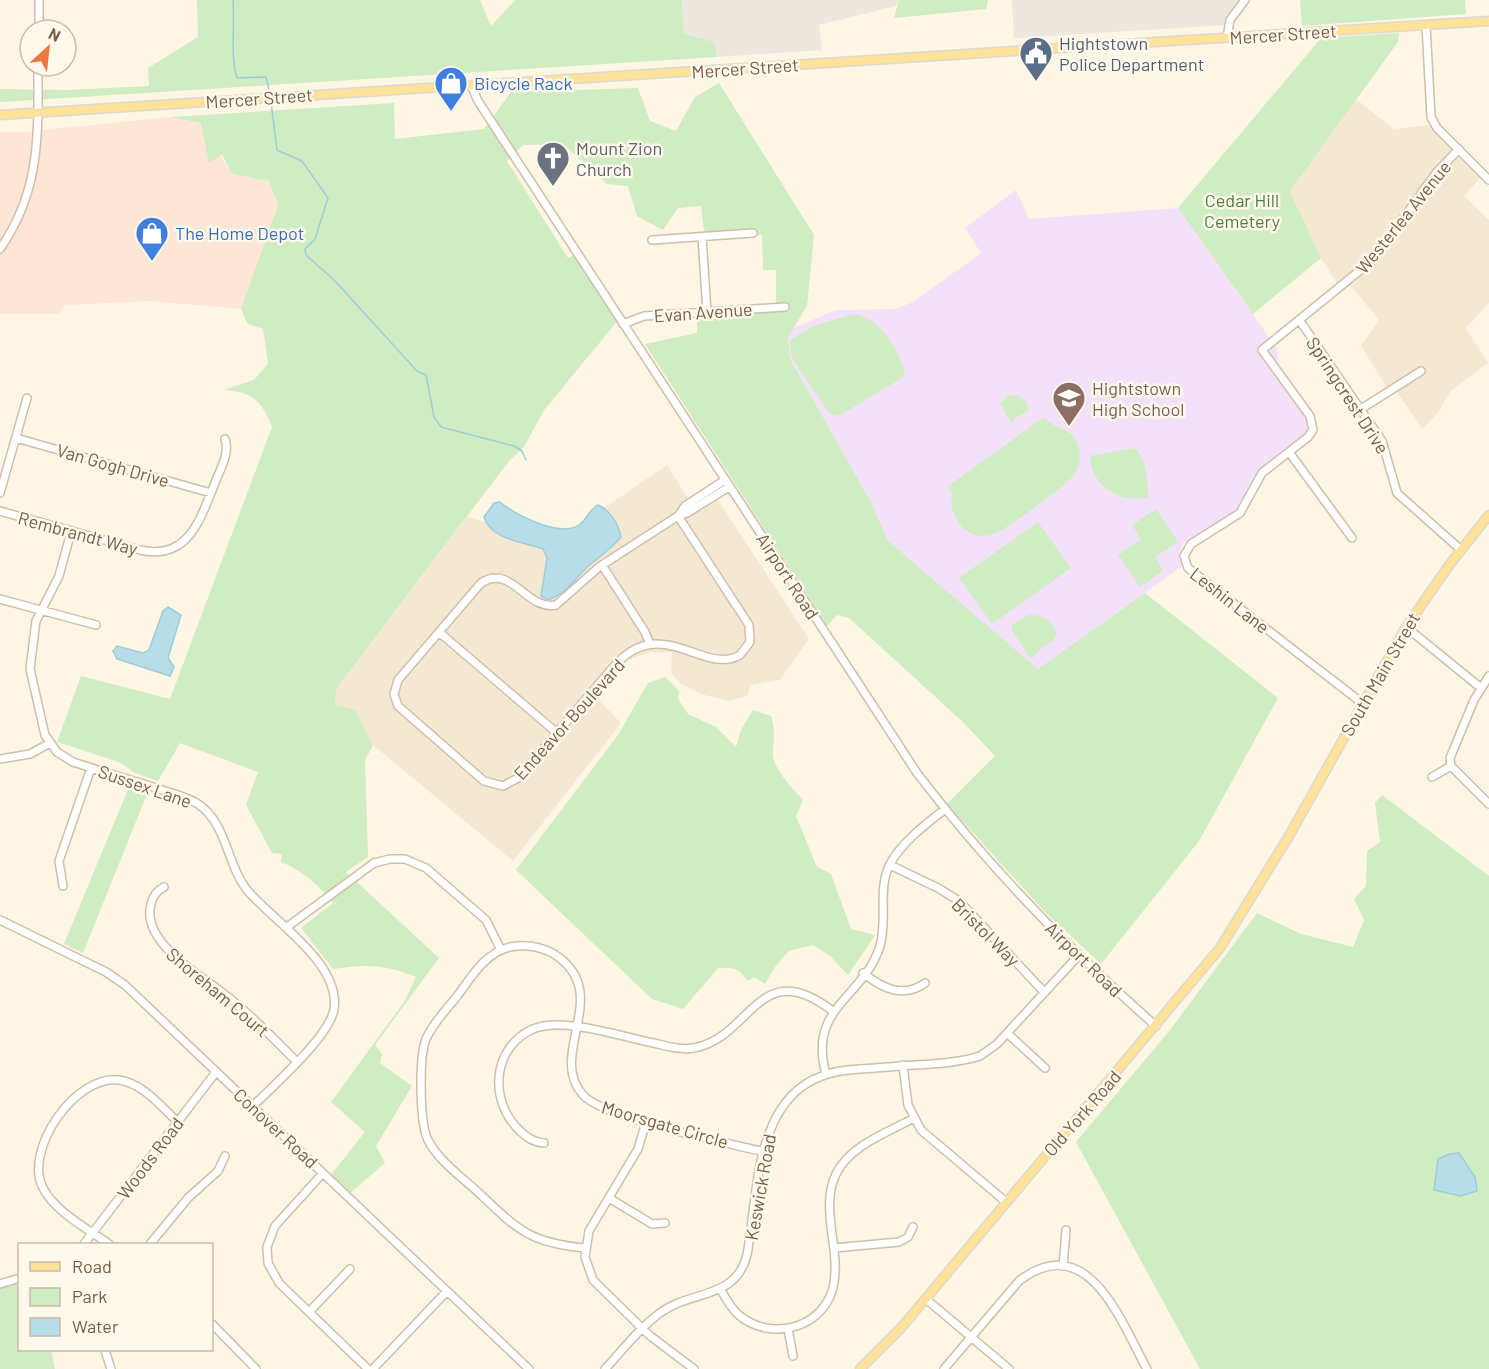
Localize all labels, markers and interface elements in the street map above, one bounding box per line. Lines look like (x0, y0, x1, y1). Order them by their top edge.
north arrow (18, 18, 78, 78)
street label: Mercer Street (1229, 19, 1337, 49)
text: N (46, 23, 64, 45)
place label: Hightstown Police Department (1059, 32, 1204, 75)
public building icon: Hightstown Police Department (1018, 35, 1054, 82)
street label: Mercer Street (691, 53, 799, 83)
shop icon: Bicycle Rack (433, 65, 469, 112)
place label: Bicycle Rack (474, 72, 572, 94)
street label: Mercer Street (205, 83, 313, 113)
place label: Mount Zion Church (576, 137, 662, 180)
church icon: Mount Zion Church (535, 140, 571, 187)
street label: Westerlea Avenue (1351, 156, 1455, 278)
park label: Cedar Hill Cemetery (1204, 189, 1280, 232)
shop icon: The Home Depot (134, 215, 170, 262)
place label: The Home Depot (175, 222, 304, 244)
street label: Evan Avenue (653, 298, 753, 326)
street label: Springcrest Drive (1302, 332, 1394, 458)
place label: Hightstown High School (1092, 377, 1185, 420)
school or university icon: Hightstown High School (1051, 380, 1087, 427)
street label: Van Gogh Drive (54, 438, 172, 492)
street label: Rembrandt Way (16, 506, 140, 560)
street label: Airport Road (752, 529, 824, 623)
street label: Leshin Lane (1186, 562, 1274, 638)
street label: South Main Street (1336, 608, 1424, 740)
street label: Endeavor Boulevard (509, 654, 629, 784)
street label: Sussex Lane (95, 760, 195, 812)
street label: Bristol Way (947, 893, 1025, 971)
street label: Airport Road (1041, 917, 1127, 1001)
street label: Shoreham Court (162, 943, 274, 1041)
street label: Old York Road (1039, 1066, 1125, 1160)
street label: Conover Road (229, 1083, 323, 1173)
street label: Moorsgate Circle (599, 1095, 731, 1153)
street label: Woods Road (112, 1113, 188, 1203)
street label: Keswick Road (740, 1132, 780, 1242)
legend (18, 1243, 213, 1351)
text: Road (72, 1255, 112, 1277)
text: Park (72, 1285, 107, 1307)
text: Water (72, 1315, 119, 1337)

